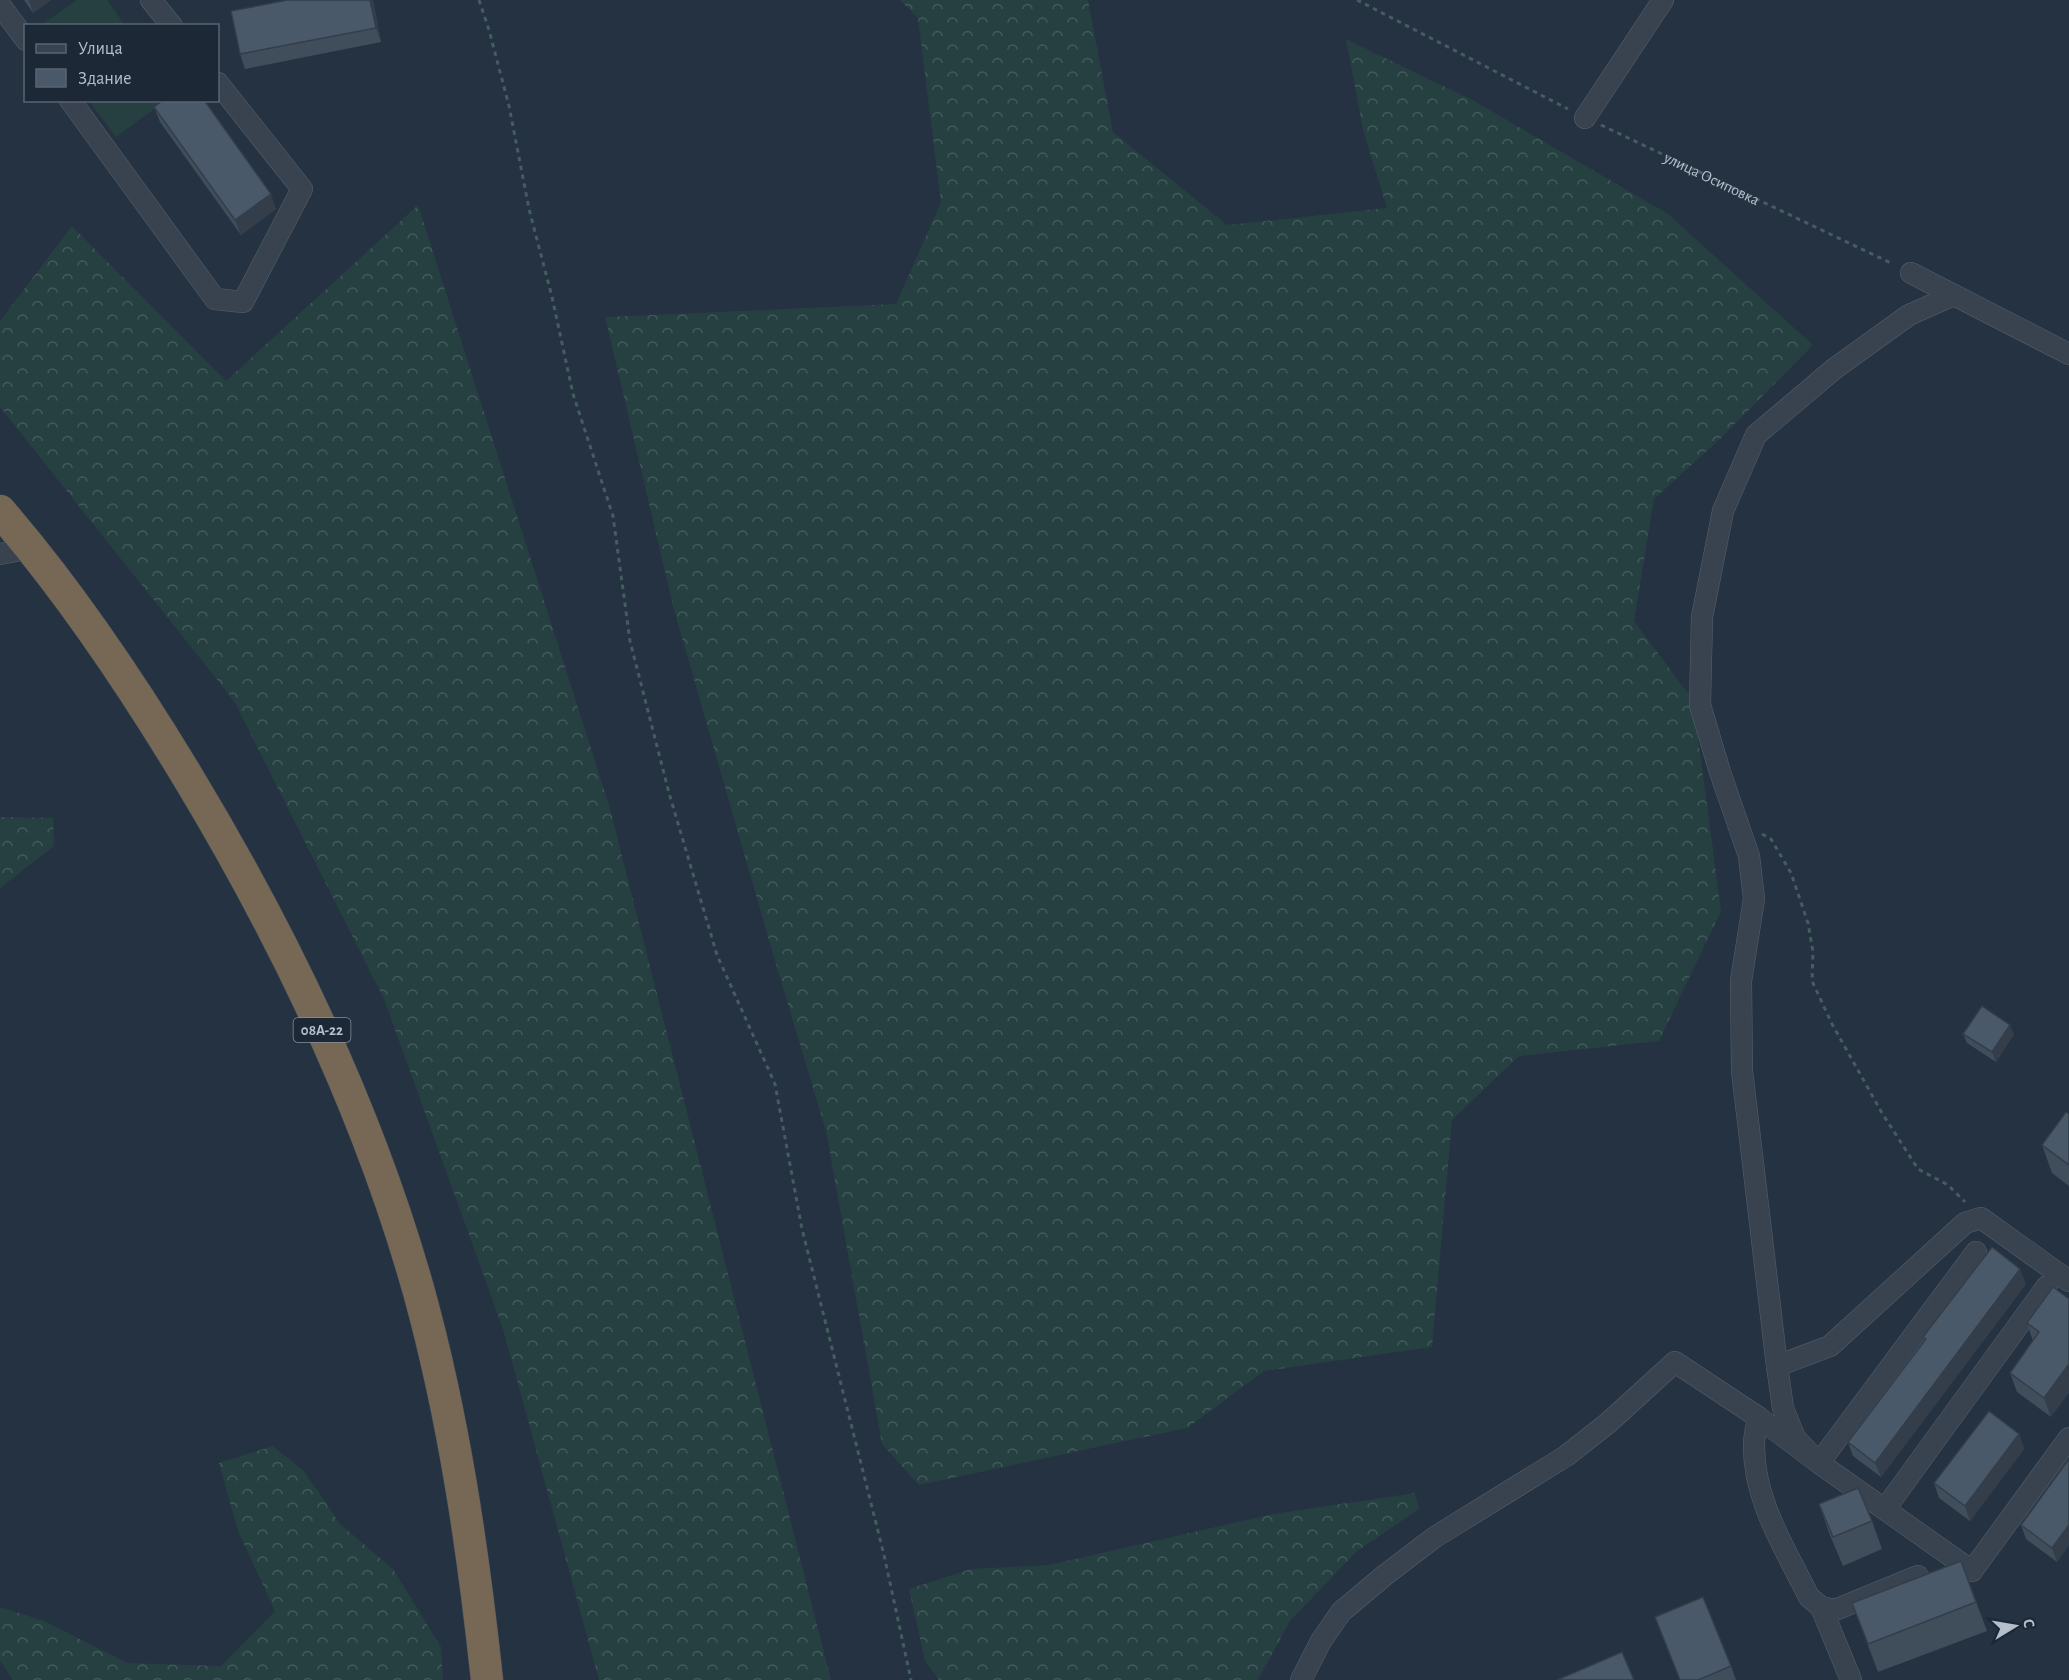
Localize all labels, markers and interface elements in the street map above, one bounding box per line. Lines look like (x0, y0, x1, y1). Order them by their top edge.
legend (24, 24, 219, 102)
text: Улица (78, 40, 123, 58)
text: Здание (78, 70, 132, 88)
street label: улица Осиповка (1660, 149, 1762, 208)
road number: 08А-22 (294, 1018, 350, 1042)
north arrow (1985, 1596, 2045, 1656)
text: С (2020, 1617, 2037, 1629)

